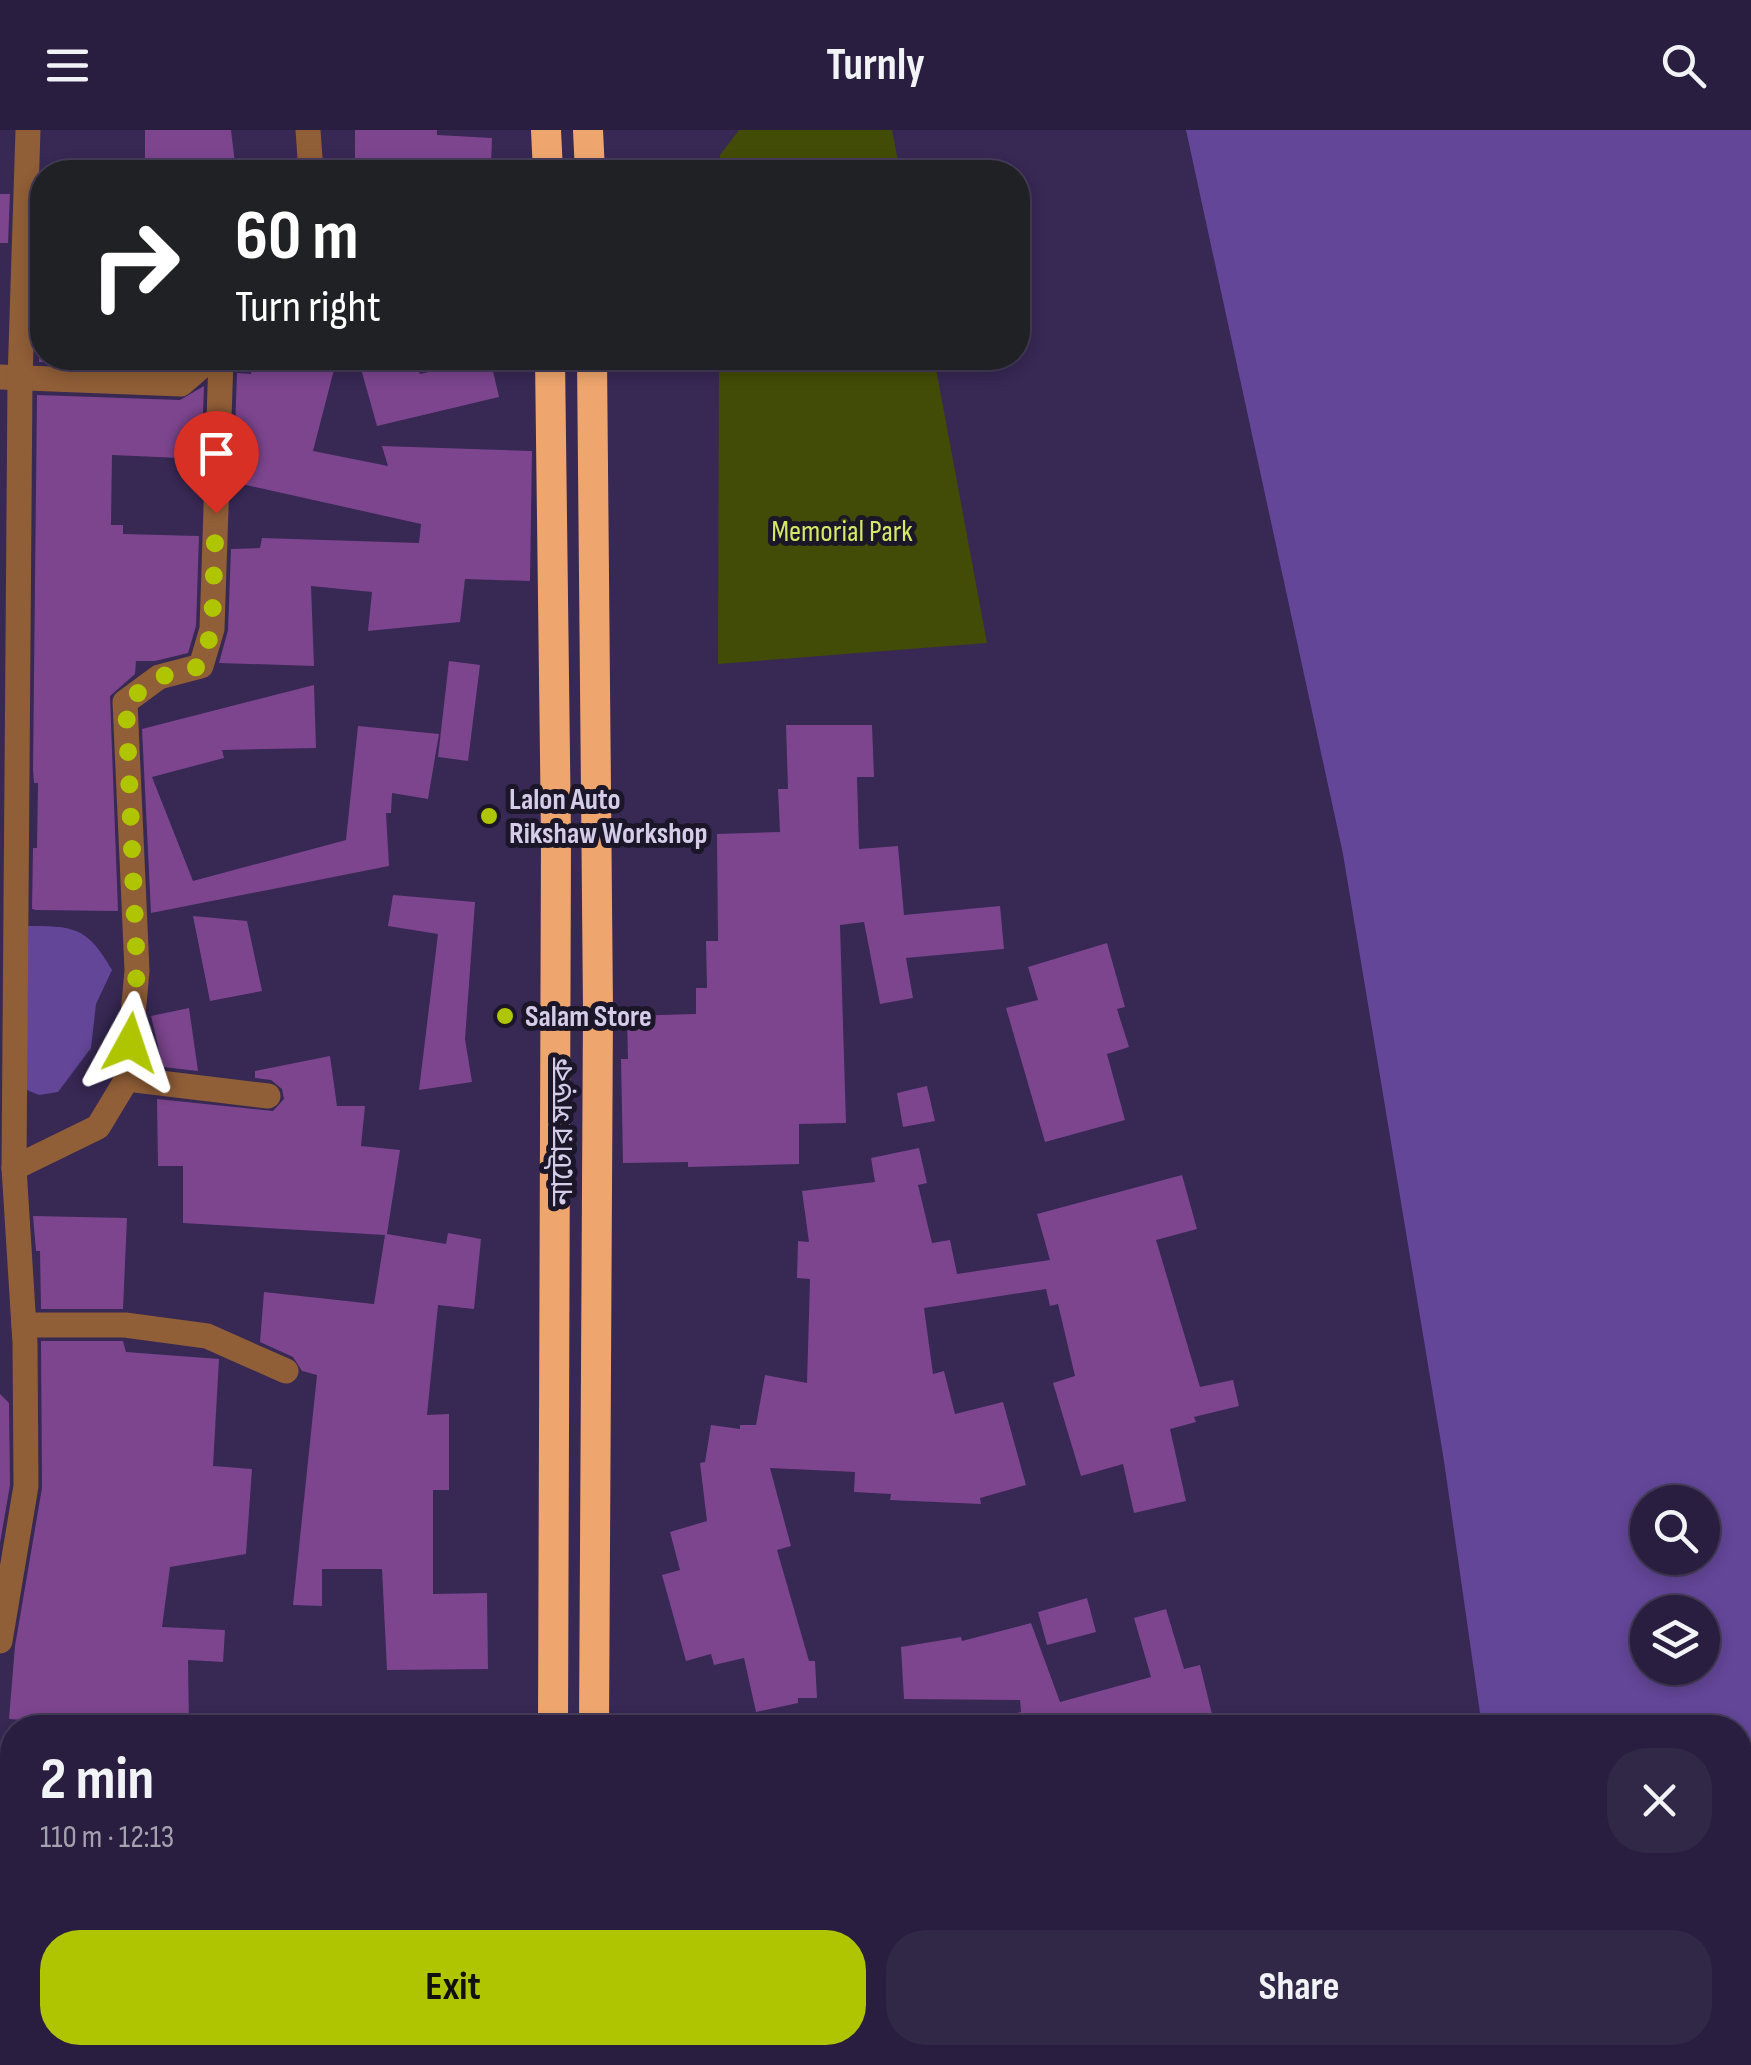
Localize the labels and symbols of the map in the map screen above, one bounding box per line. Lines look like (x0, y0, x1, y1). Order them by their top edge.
pin (174, 411, 259, 514)
park label: Memorial Park (771, 514, 913, 550)
place label: Lalon Auto Rikshaw Workshop (509, 782, 708, 852)
marker: Lalon Auto Rikshaw Workshop (478, 805, 500, 827)
position arrow (78, 991, 182, 1095)
place label: Salam Store (525, 999, 652, 1035)
marker: Salam Store (494, 1005, 516, 1027)
street label: নাটোর সড়ক (544, 1057, 581, 1207)

